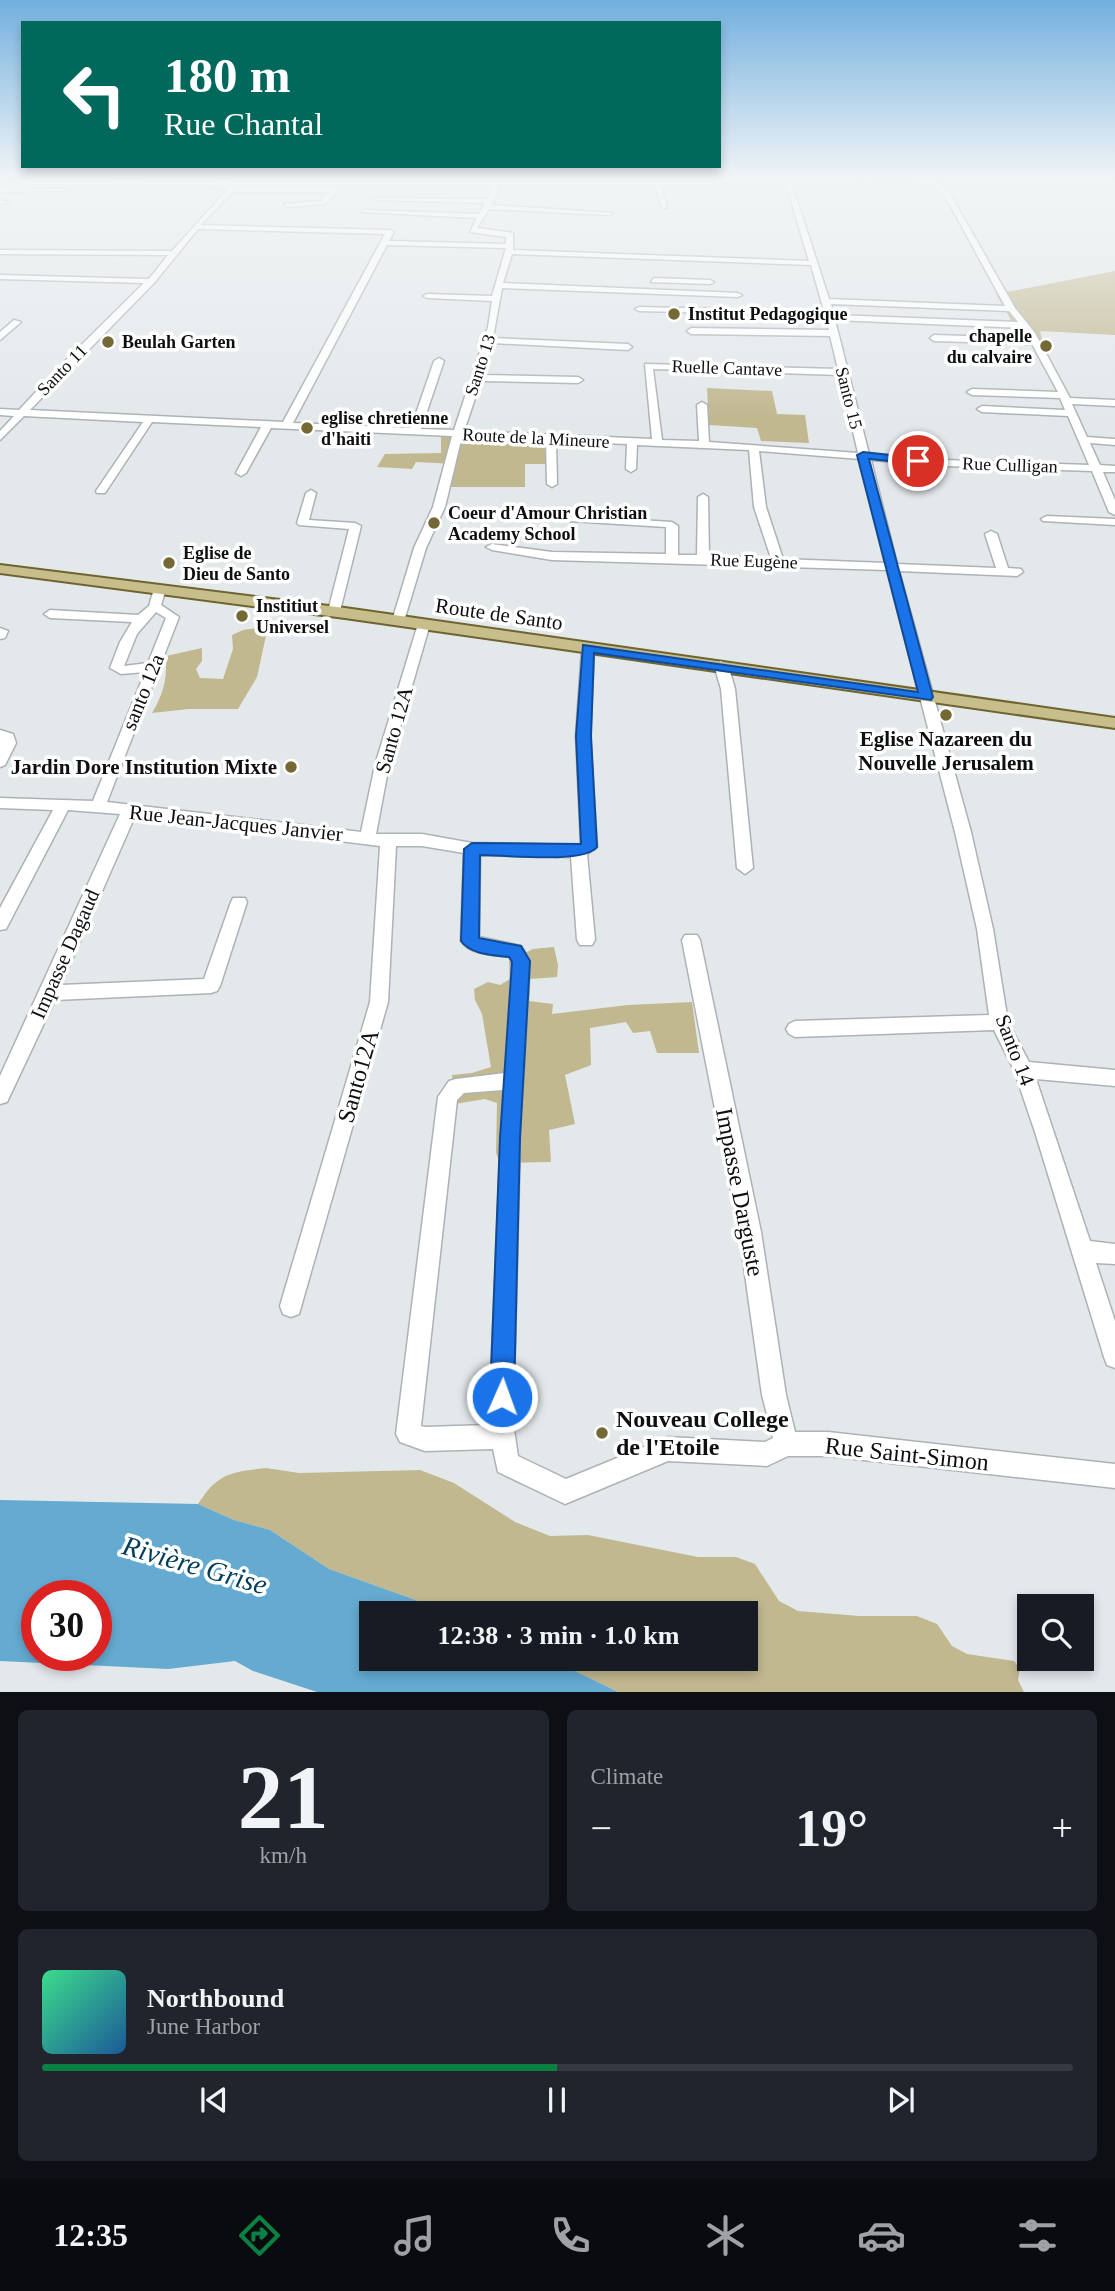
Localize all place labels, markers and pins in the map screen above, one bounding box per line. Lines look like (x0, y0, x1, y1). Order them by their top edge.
place label: Institut Pedagogique (688, 304, 848, 324)
marker: Institut Pedagogique (666, 306, 682, 322)
place label: chapelle du calvaire (947, 326, 1032, 367)
place label: Beulah Garten (122, 332, 236, 352)
marker: Beulah Garten (100, 334, 116, 350)
marker: chapelle du calvaire (1038, 338, 1054, 354)
place label: eglise chretienne d'haiti (321, 408, 448, 449)
marker: eglise chretienne d'haiti (299, 420, 315, 436)
pin (888, 431, 948, 491)
place label: Coeur d'Amour Christian Academy School (448, 503, 647, 544)
marker: Coeur d'Amour Christian Academy School (426, 515, 442, 531)
place label: Eglise de Dieu de Santo (183, 543, 290, 584)
marker: Eglise de Dieu de Santo (161, 555, 177, 571)
place label: Institiut Universel (256, 596, 329, 637)
marker: Institiut Universel (234, 608, 250, 624)
marker: Eglise Nazareen du Nouvelle Jerusalem (938, 707, 954, 723)
place label: Eglise Nazareen du Nouvelle Jerusalem (858, 727, 1034, 775)
place label: Jardin Dore Institution Mixte (11, 755, 277, 779)
marker: Jardin Dore Institution Mixte (283, 759, 299, 775)
place label: Nouveau College de l'Etoile (616, 1406, 789, 1460)
marker: Nouveau College de l'Etoile (594, 1425, 610, 1441)

